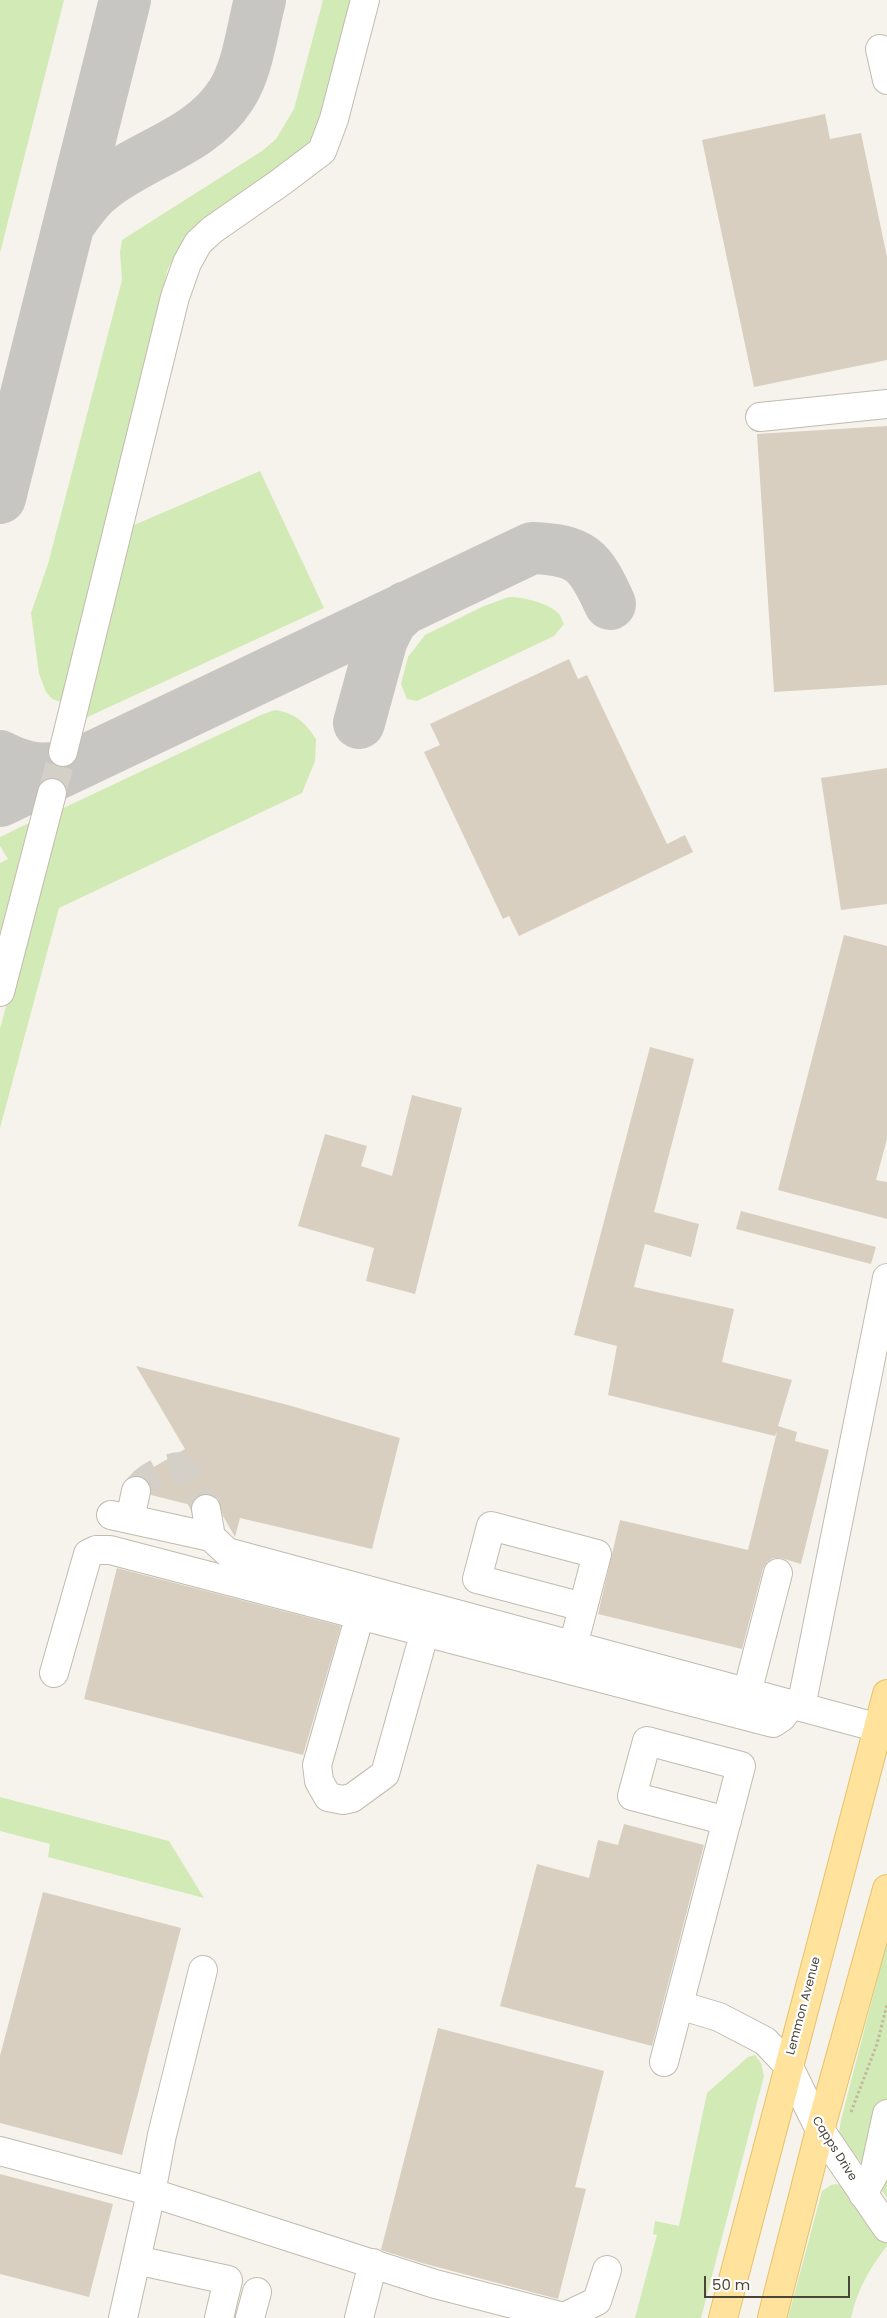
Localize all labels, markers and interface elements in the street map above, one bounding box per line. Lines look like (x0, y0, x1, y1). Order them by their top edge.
street label: Lemmon Avenue (784, 1955, 824, 2057)
street label: Capps Drive (809, 2114, 859, 2184)
scale bar (707, 2266, 853, 2298)
text: 50 m (712, 2274, 750, 2295)

